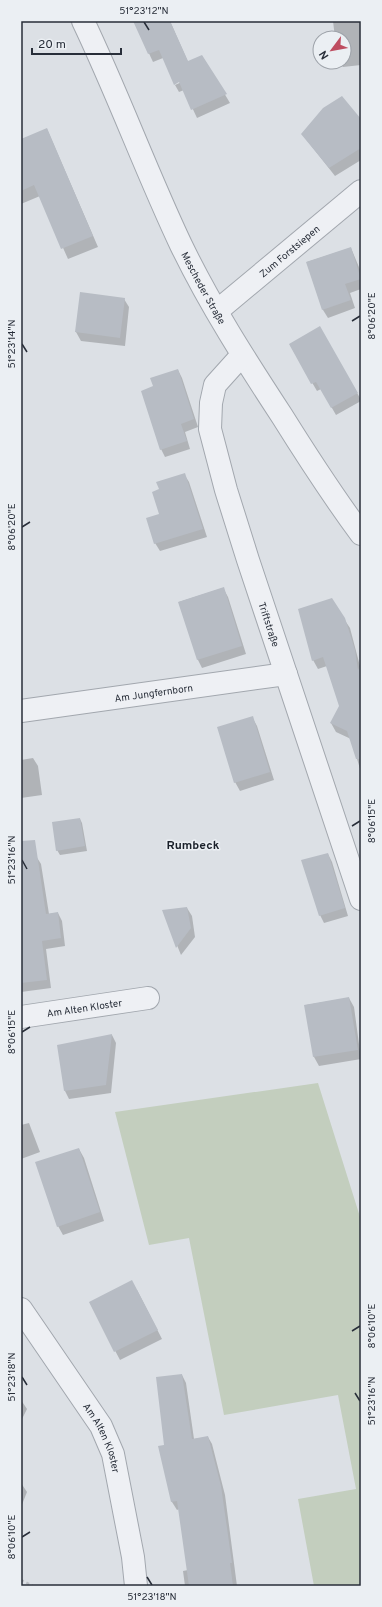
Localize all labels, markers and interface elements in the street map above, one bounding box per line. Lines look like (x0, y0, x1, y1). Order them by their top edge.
text: 51°23'12"N (119, 5, 169, 18)
scale bar (32, 30, 121, 56)
north arrow (312, 30, 352, 70)
text: 20 m (38, 37, 66, 53)
text: N (316, 48, 332, 62)
street label: Zum Forstsiepen (257, 223, 323, 281)
street label: Mescheder Straße (177, 250, 228, 327)
text: 8°06'20"E (366, 292, 379, 340)
text: 51°23'14"N (6, 319, 19, 369)
text: 8°06'20"E (6, 503, 19, 551)
street label: Triftstraße (255, 601, 281, 649)
street label: Am Jungfernborn (114, 682, 194, 706)
text: 8°06'15"E (366, 799, 379, 843)
text: 51°23'16"N (6, 835, 19, 885)
district label: Rumbeck (167, 838, 220, 854)
street label: Am Alten Kloster (46, 997, 123, 1021)
text: 8°06'15"E (6, 1010, 19, 1054)
text: 8°06'10"E (366, 1304, 379, 1348)
text: 51°23'18"N (6, 1352, 19, 1402)
text: 51°23'16"N (366, 1376, 379, 1426)
street label: Am Alten Kloster (79, 1401, 122, 1474)
text: 8°06'10"E (6, 1515, 19, 1559)
text: 51°23'18"N (127, 1591, 177, 1604)

